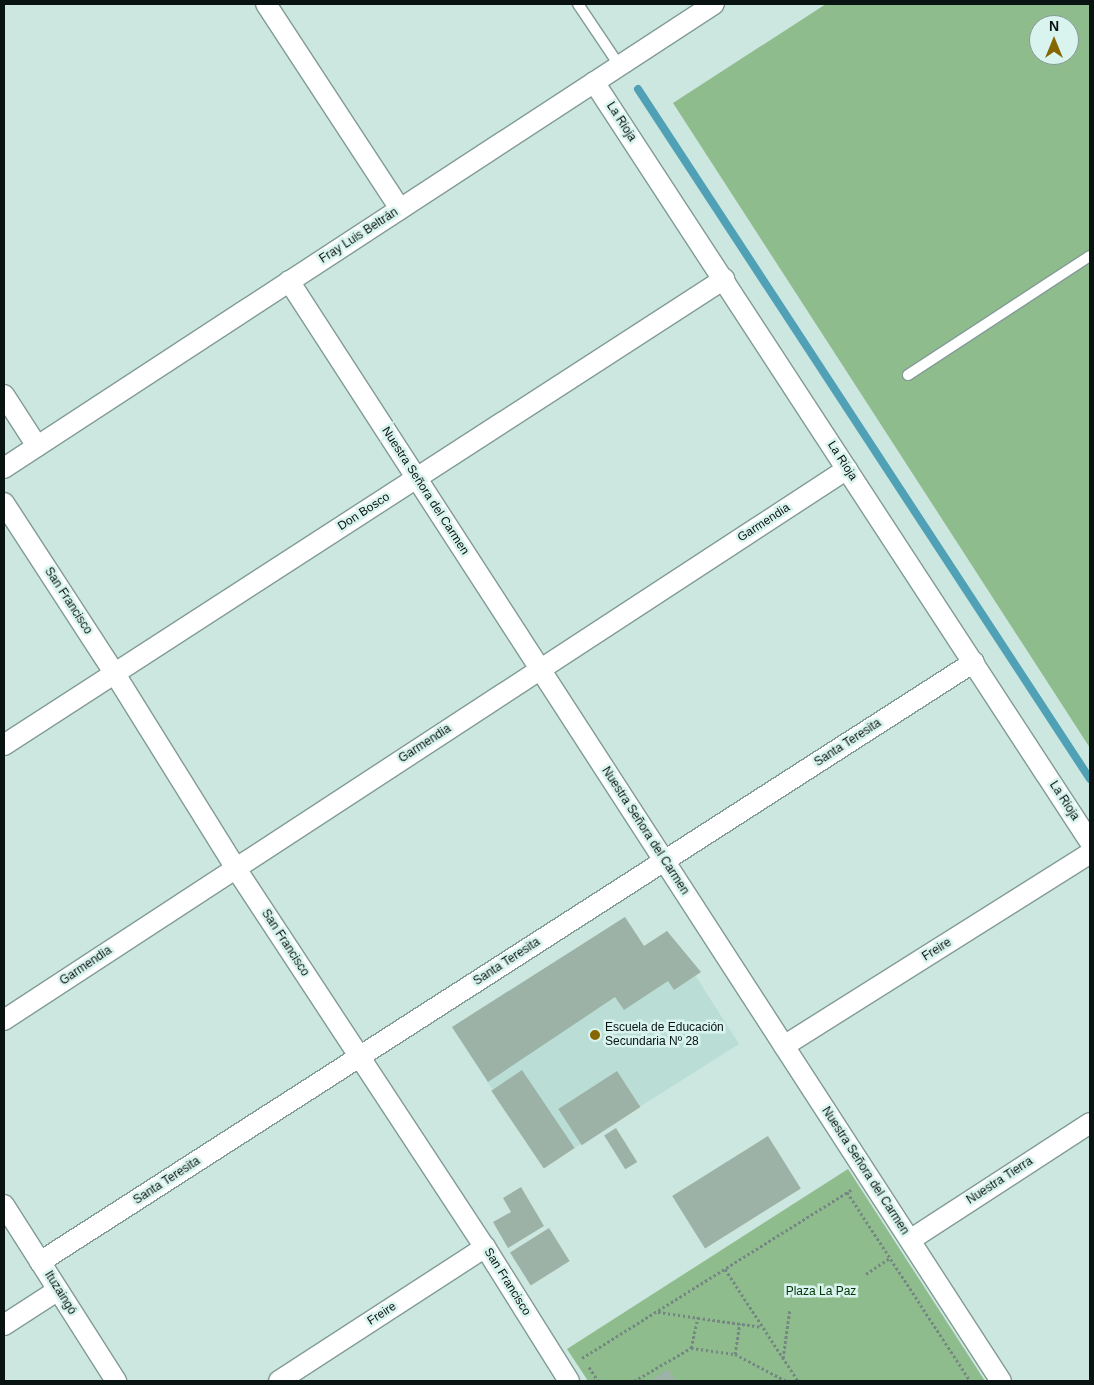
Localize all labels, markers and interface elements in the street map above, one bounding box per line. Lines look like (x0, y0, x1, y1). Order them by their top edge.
north arrow (1029, 15, 1079, 65)
text: N (1049, 18, 1059, 34)
street label: La Rioja (603, 100, 639, 144)
street label: Fray Luis Beltrán (317, 205, 401, 267)
street label: Nuestra Señora del Carmen (378, 424, 472, 558)
street label: La Rioja (824, 439, 860, 483)
street label: Don Bosco (335, 490, 393, 534)
street label: Garmendia (735, 501, 793, 545)
street label: San Francisco (41, 565, 95, 637)
street label: Santa Teresita (812, 716, 884, 770)
street label: Garmendia (396, 722, 454, 766)
street label: Nuestra Señora del Carmen (598, 764, 692, 898)
street label: La Rioja (1046, 779, 1082, 823)
street label: San Francisco (258, 907, 312, 979)
street label: Santa Teresita (471, 935, 543, 989)
street label: Freire (920, 936, 954, 964)
street label: Garmendia (57, 943, 115, 989)
place label: Escuela de Educación Secundaria Nº 28 (605, 1021, 724, 1049)
marker: Escuela de Educación Secundaria Nº 28 (589, 1029, 601, 1041)
street label: Nuestra Señora del Carmen (818, 1104, 912, 1238)
street label: Santa Teresita (131, 1154, 203, 1208)
street label: Nuestra Tierra (964, 1154, 1036, 1208)
street label: San Francisco (481, 1246, 533, 1318)
street label: Ituzaingó (41, 1269, 79, 1317)
park label: Plaza La Paz (786, 1285, 856, 1299)
street label: Freire (365, 1299, 399, 1329)

